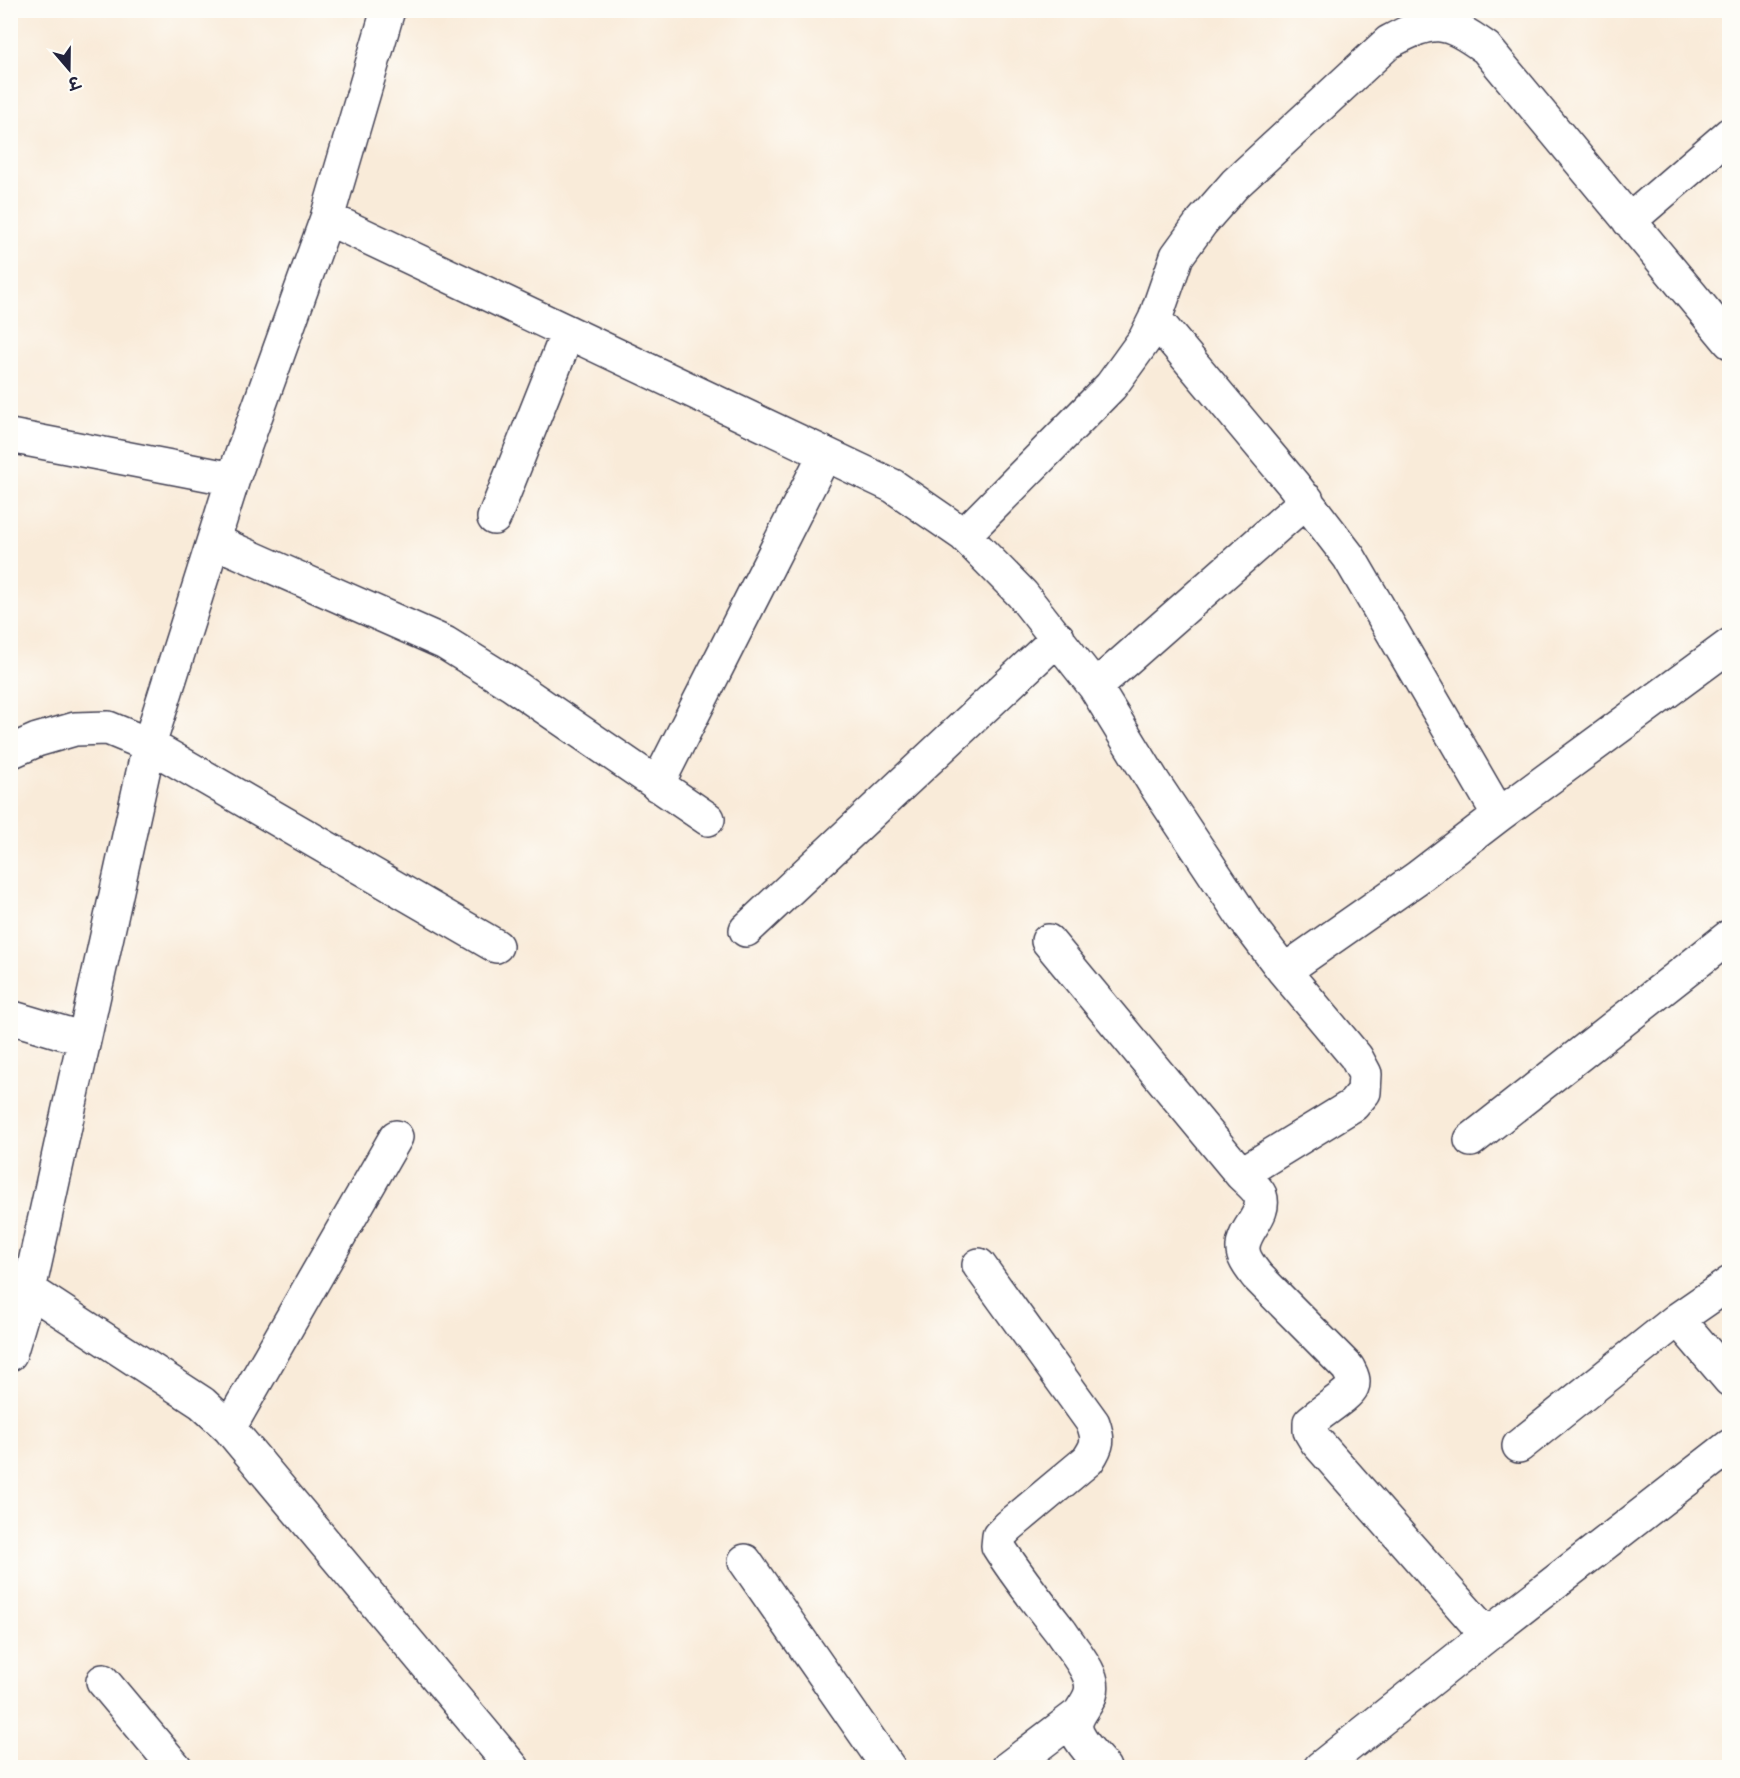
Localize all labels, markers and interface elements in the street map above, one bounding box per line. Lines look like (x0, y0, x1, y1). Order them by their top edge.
north arrow (39, 39, 99, 99)
text: उ (64, 71, 84, 95)

